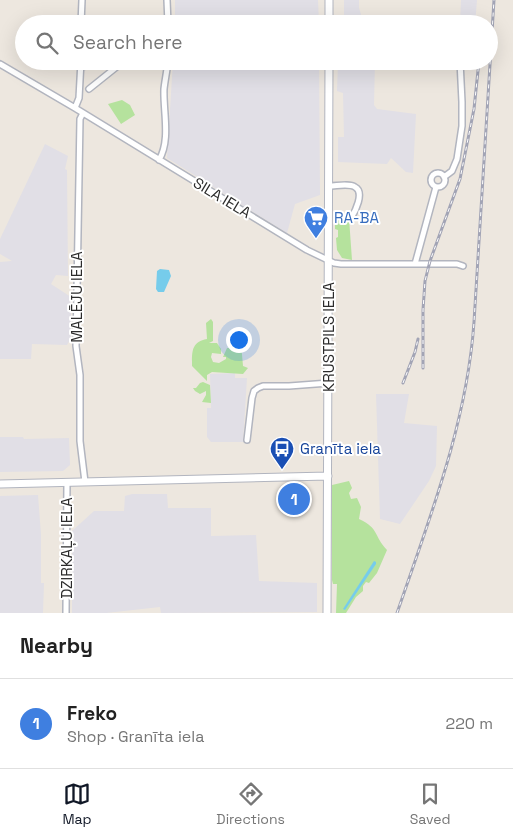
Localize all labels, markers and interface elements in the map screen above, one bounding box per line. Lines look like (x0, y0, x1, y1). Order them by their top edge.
search box (15, 15, 498, 70)
icon: search (33, 29, 61, 57)
text: Search here (73, 30, 183, 55)
street label: SILA IELA (190, 173, 255, 222)
supermarket icon: RA-BA (303, 205, 329, 239)
place label: RA-BA (334, 208, 379, 227)
street label: MALĒJU IELA (67, 251, 86, 343)
street label: KRUSTPILS IELA (319, 282, 338, 392)
your location (226, 327, 252, 353)
bus stop icon: Granīta iela (269, 436, 295, 470)
place label: Granīta iela (300, 439, 381, 458)
pin: 1 (278, 480, 310, 518)
street label: DZIRKAĻU IELA (57, 497, 76, 599)
text: Nearby (20, 632, 93, 659)
text: Freko (67, 701, 117, 726)
text: 1 (32, 713, 40, 734)
text: 220 m (446, 713, 493, 734)
text: Shop · Granīta iela (67, 726, 204, 747)
tab: Map (62, 780, 92, 828)
tab: Directions (216, 780, 285, 828)
tab: Saved (410, 780, 451, 828)

